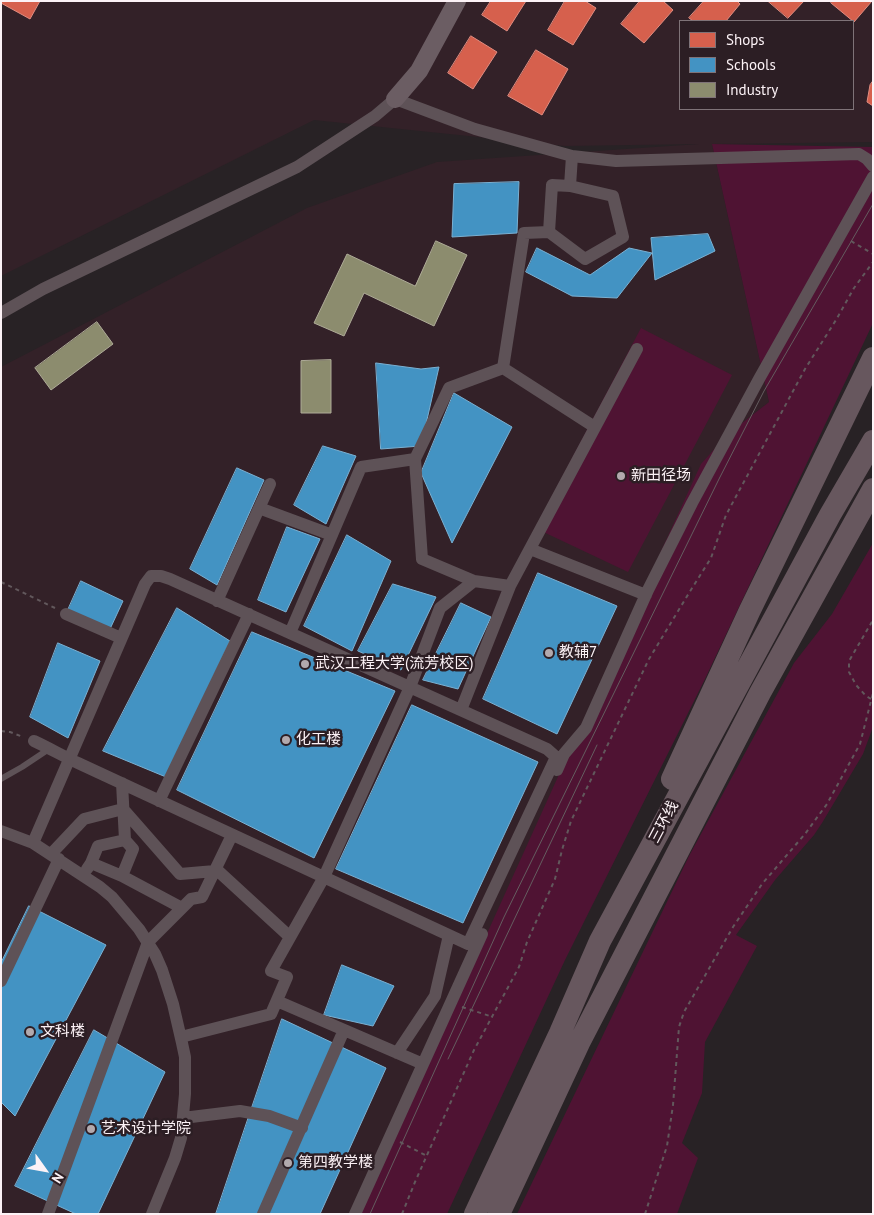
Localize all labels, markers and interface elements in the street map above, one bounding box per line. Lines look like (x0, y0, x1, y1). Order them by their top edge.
legend (679, 20, 854, 110)
text: Shops (726, 30, 765, 49)
text: Schools (726, 55, 776, 74)
text: Industry (726, 80, 778, 99)
place label: 新田径场 (631, 467, 691, 485)
marker: 新田径场 (615, 470, 627, 482)
place label: 教辅7 (559, 644, 597, 662)
marker: 教辅7 (543, 647, 555, 659)
place label: 武汉工程大学(流芳校区) (315, 655, 473, 673)
marker: 武汉工程大学(流芳校区) (299, 658, 311, 670)
place label: 化工楼 (296, 731, 341, 749)
marker: 化工楼 (280, 734, 292, 746)
street label: 三环线 (645, 798, 683, 846)
place label: 文科楼 (40, 1023, 85, 1041)
marker: 文科楼 (24, 1026, 36, 1038)
place label: 艺术设计学院 (101, 1120, 191, 1138)
marker: 艺术设计学院 (85, 1123, 97, 1135)
north arrow (20, 1145, 70, 1195)
place label: 第四教学楼 (298, 1154, 373, 1172)
marker: 第四教学楼 (282, 1157, 294, 1169)
text: N (48, 1169, 68, 1187)

